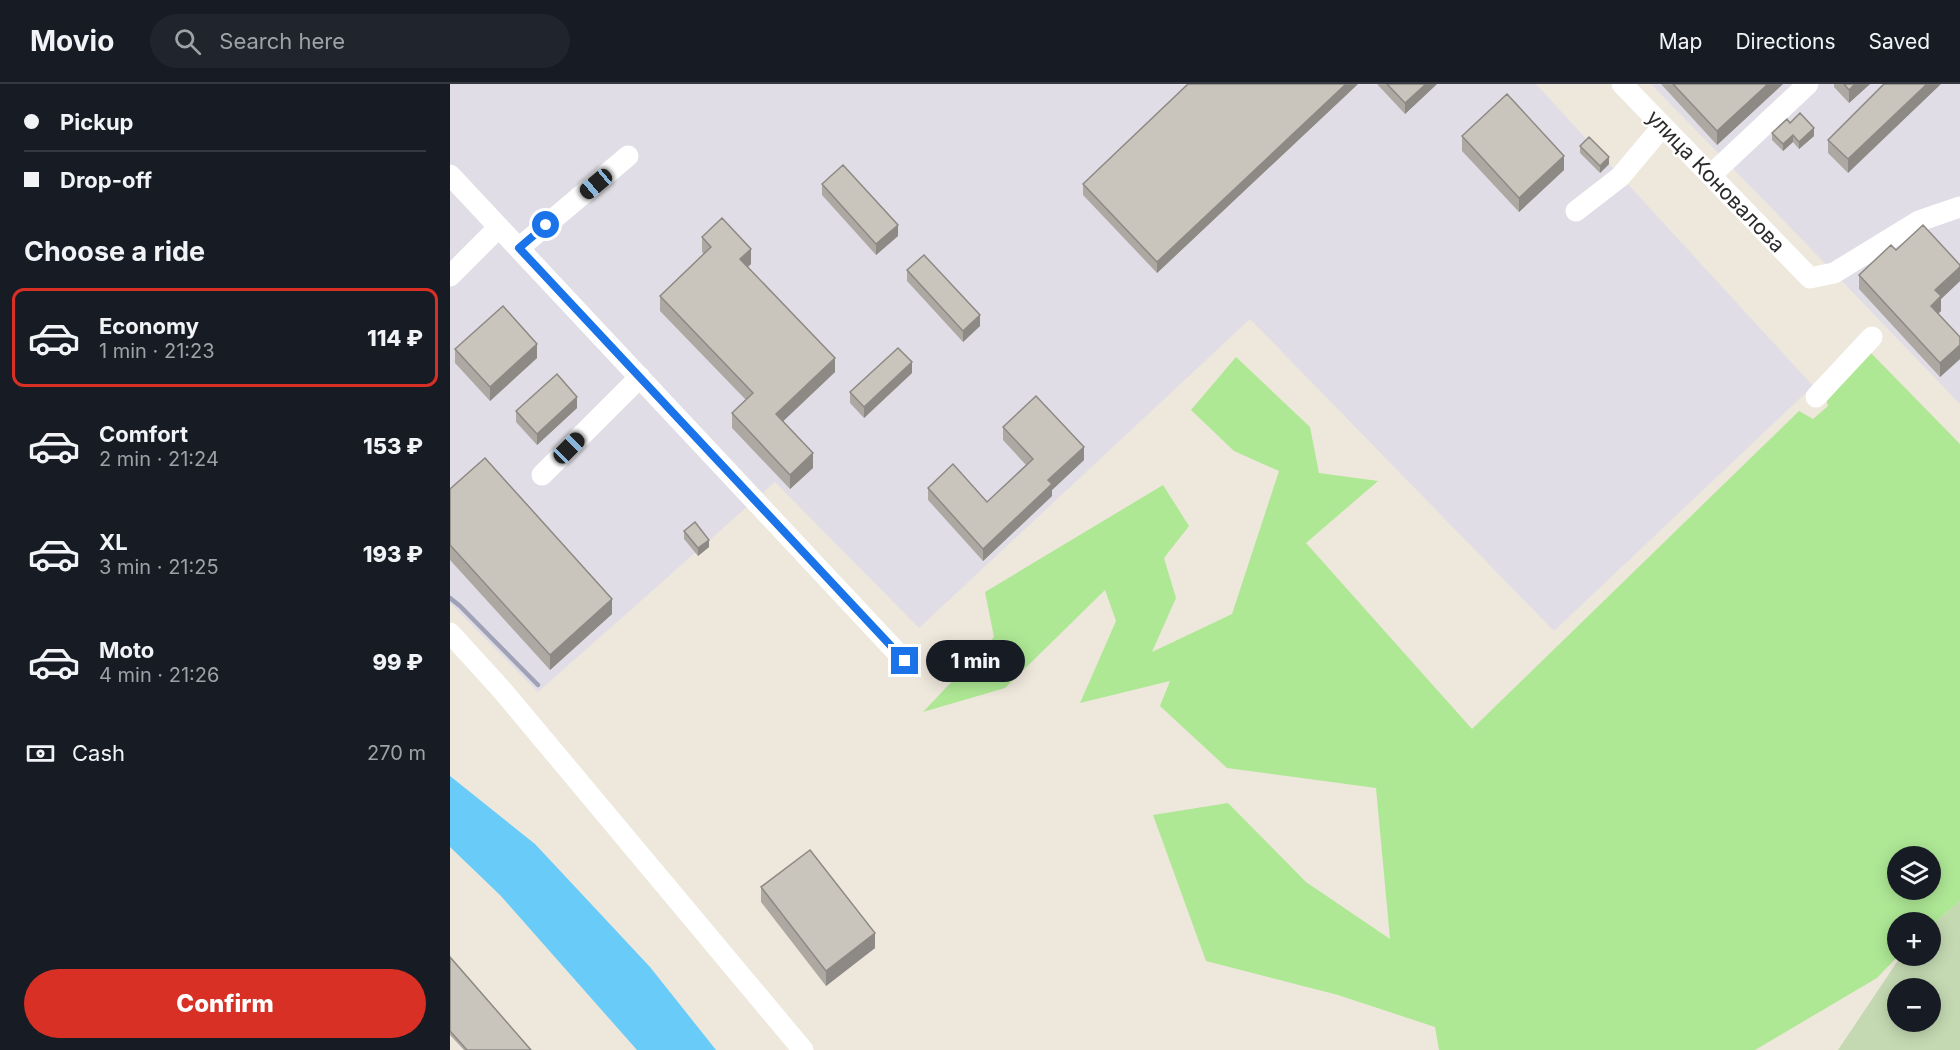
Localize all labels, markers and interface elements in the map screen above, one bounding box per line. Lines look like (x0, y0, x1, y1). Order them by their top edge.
search box (150, 14, 570, 68)
text: Movio (30, 24, 114, 58)
icon: search (171, 25, 204, 58)
text: Search here (219, 28, 345, 54)
text: Map (1659, 29, 1702, 54)
text: Directions (1735, 29, 1836, 54)
text: Saved (1869, 29, 1930, 54)
street label: улица Коновалова (1642, 105, 1790, 257)
text: Pickup (60, 109, 134, 135)
car (576, 166, 616, 202)
text: Drop-off (60, 167, 152, 193)
route start (532, 211, 559, 238)
text: Choose a ride (24, 235, 205, 268)
icon: car (27, 311, 81, 365)
text: Economy (99, 313, 199, 339)
text: 114 ₽ (367, 325, 423, 351)
text: 1 min · 21:23 (99, 339, 215, 363)
icon: car (27, 419, 81, 473)
text: Comfort (99, 421, 188, 447)
car (550, 429, 588, 467)
text: 153 ₽ (363, 433, 423, 459)
text: 2 min · 21:24 (99, 447, 219, 471)
icon: car (27, 527, 81, 581)
text: XL (99, 529, 128, 555)
text: 193 ₽ (363, 541, 423, 567)
text: 3 min · 21:25 (99, 555, 219, 579)
icon: car (27, 635, 81, 689)
text: Moto (99, 637, 154, 663)
callout: 1 min (926, 640, 1025, 682)
route end (891, 647, 918, 674)
text: 99 ₽ (372, 649, 423, 675)
text: 1 min (950, 649, 1001, 673)
text: 4 min · 21:26 (99, 663, 219, 687)
icon: cash (24, 737, 57, 770)
text: Cash (72, 740, 125, 766)
text: 270 m (367, 741, 426, 765)
map controls (1887, 846, 1941, 1032)
button: layers (1887, 846, 1941, 900)
button: + (1887, 912, 1941, 966)
button: Confirm (24, 969, 426, 1038)
button: − (1887, 978, 1941, 1032)

